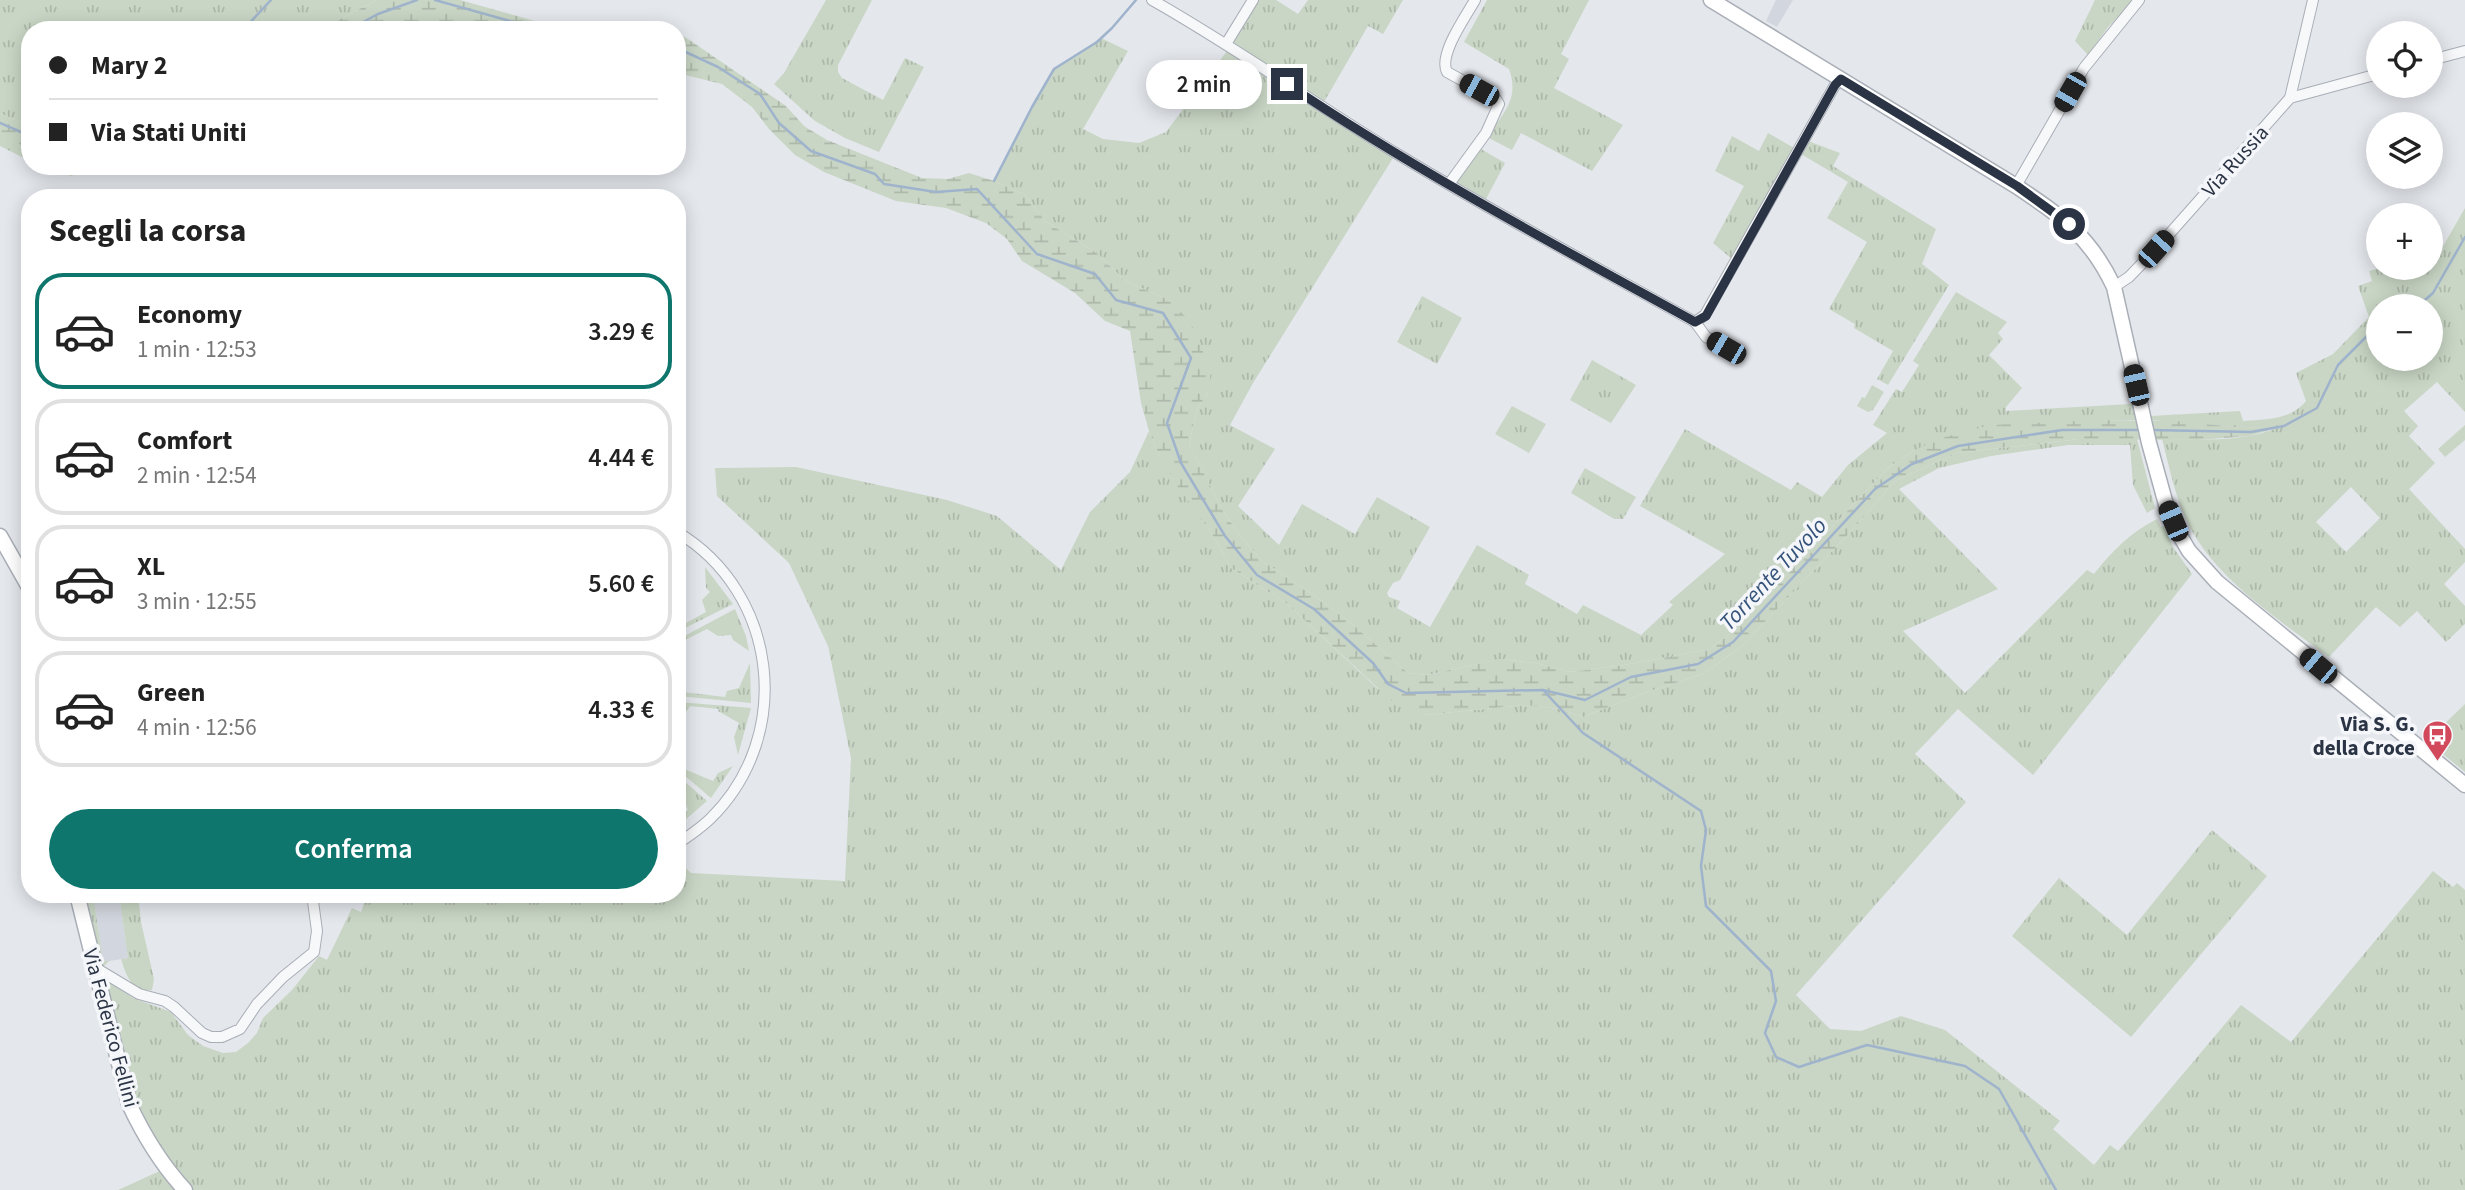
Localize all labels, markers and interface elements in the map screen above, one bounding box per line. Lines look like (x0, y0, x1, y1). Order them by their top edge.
map controls (2366, 21, 2443, 371)
button: locate (2366, 21, 2443, 98)
text: Mary 2 (91, 47, 168, 84)
callout: 2 min (1147, 60, 1262, 108)
text: 2 min (1177, 68, 1231, 101)
route end (1271, 68, 1303, 100)
car (2051, 69, 2090, 115)
car (1456, 71, 1503, 109)
button: layers (2366, 112, 2443, 189)
text: Via Stati Uniti (91, 114, 247, 151)
street label: Via Russia (2195, 118, 2275, 204)
button: + (2366, 203, 2443, 280)
text: Scegli la corsa (49, 208, 246, 254)
route start (2053, 208, 2085, 240)
car (2135, 226, 2178, 272)
button: − (2366, 294, 2443, 371)
text: Economy (137, 296, 242, 333)
icon: car (53, 300, 116, 363)
text: 3.29 € (588, 313, 654, 350)
car (1703, 328, 1750, 368)
text: 1 min · 12:53 (137, 333, 257, 366)
car (2122, 362, 2151, 408)
text: Comfort (137, 422, 232, 459)
icon: car (53, 426, 116, 489)
text: 4.44 € (588, 439, 654, 476)
text: 2 min · 12:54 (137, 459, 257, 492)
car (2156, 498, 2191, 544)
water label: Torrente Tuvolo (1712, 510, 1834, 638)
text: XL (137, 548, 165, 585)
icon: car (53, 552, 116, 615)
text: 5.60 € (588, 565, 654, 602)
text: 3 min · 12:55 (137, 585, 257, 618)
car (2296, 644, 2341, 688)
text: Green (137, 674, 205, 711)
icon: car (53, 678, 116, 741)
text: 4.33 € (588, 691, 654, 728)
place label: Via S. G. della Croce (2313, 709, 2415, 763)
text: 4 min · 12:56 (137, 711, 257, 744)
bus stop icon: Via S. G. della Croce (2421, 719, 2455, 763)
button: Conferma (49, 809, 658, 889)
street label: Via Federico Fellini (75, 945, 147, 1111)

